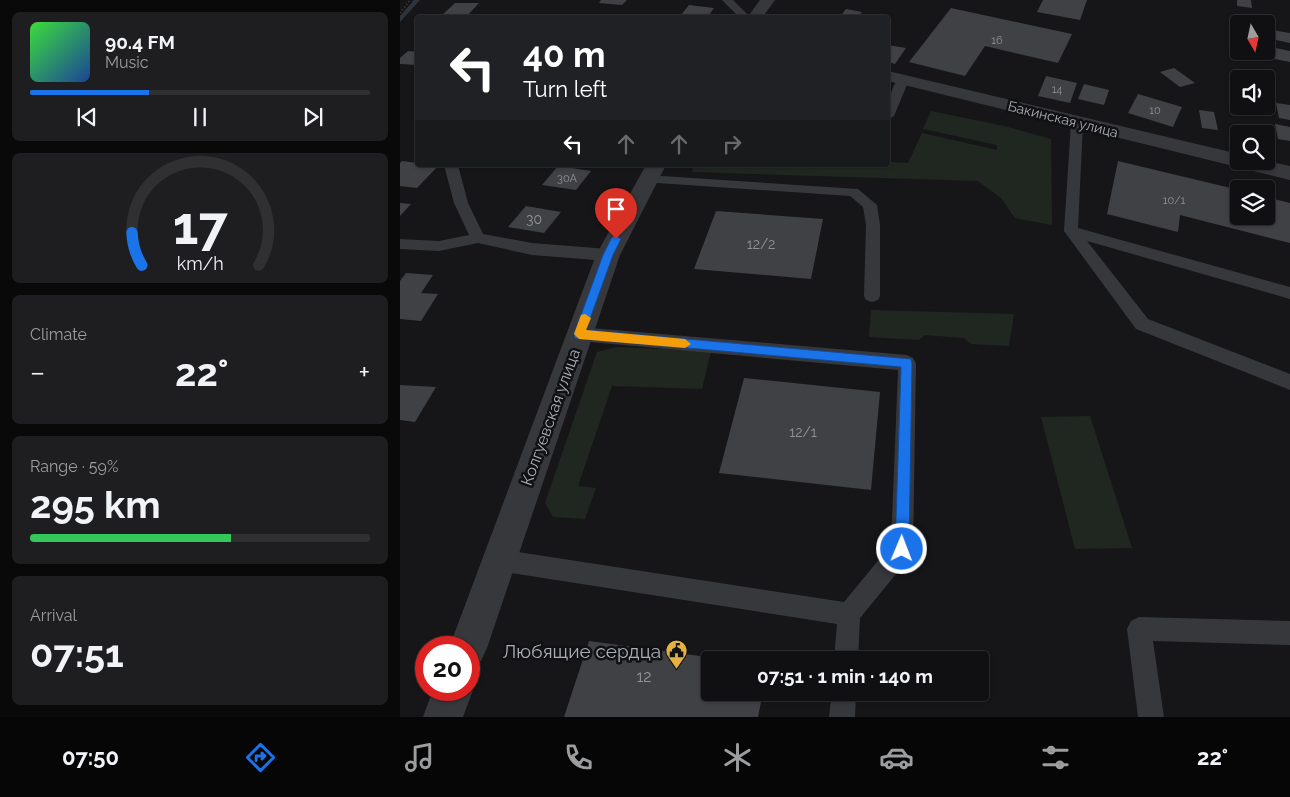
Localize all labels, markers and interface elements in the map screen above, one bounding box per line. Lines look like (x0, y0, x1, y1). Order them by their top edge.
north arrow (1230, 15, 1275, 60)
map controls (1230, 15, 1275, 225)
text: 90.4 FM (105, 31, 175, 53)
text: 40 m (523, 34, 605, 75)
house number: 16 (991, 34, 1003, 47)
icon: left (440, 35, 505, 100)
text: Music (105, 53, 149, 72)
button: sound (1230, 70, 1275, 115)
text: Turn left (523, 76, 607, 102)
house number: 14 (1052, 83, 1062, 96)
street label: Бакинская улица (1006, 98, 1120, 140)
icon: previous (73, 103, 101, 131)
icon: pause (186, 103, 214, 131)
icon: next (299, 103, 327, 131)
house number: 10 (1149, 104, 1161, 117)
button: search (1230, 125, 1275, 170)
icon: left (559, 130, 587, 158)
icon: ahead (612, 130, 640, 158)
icon: ahead (665, 130, 693, 158)
icon: right (718, 130, 746, 158)
house number: 30А (557, 172, 577, 185)
button: layers (1230, 180, 1275, 225)
pin (595, 188, 637, 239)
house number: 10/1 (1163, 194, 1186, 207)
text: 17 (173, 195, 228, 256)
icon: arrive (602, 195, 630, 223)
house number: 30 (526, 211, 542, 227)
house number: 12/2 (747, 236, 775, 252)
text: km/h (176, 253, 224, 274)
text: Climate (30, 325, 87, 344)
street label: Колгуевская улица (517, 346, 584, 488)
text: 22° (175, 350, 228, 395)
text: − (30, 356, 45, 389)
text: + (358, 356, 370, 389)
house number: 12/1 (789, 424, 817, 440)
text: Range · 59% (30, 457, 118, 476)
text: 295 km (30, 482, 161, 527)
position arrow (875, 522, 927, 574)
text: Arrival (30, 606, 77, 625)
text: 07:51 (30, 631, 124, 676)
speed limit sign: 20 (415, 636, 480, 701)
public building icon: Любящие сердца (665, 639, 689, 670)
place label: Любящие сердца (503, 640, 661, 662)
text: 07:51 · 1 min · 140 m (757, 665, 933, 687)
house number: 12 (636, 667, 652, 686)
icon: directions (243, 740, 278, 775)
icon: music (402, 740, 437, 775)
icon: phone (561, 740, 596, 775)
icon: climate (720, 740, 755, 775)
icon: car (879, 740, 914, 775)
icon: filters (1038, 740, 1073, 775)
text: 07:50 (62, 744, 119, 770)
text: 22° (1197, 744, 1228, 770)

